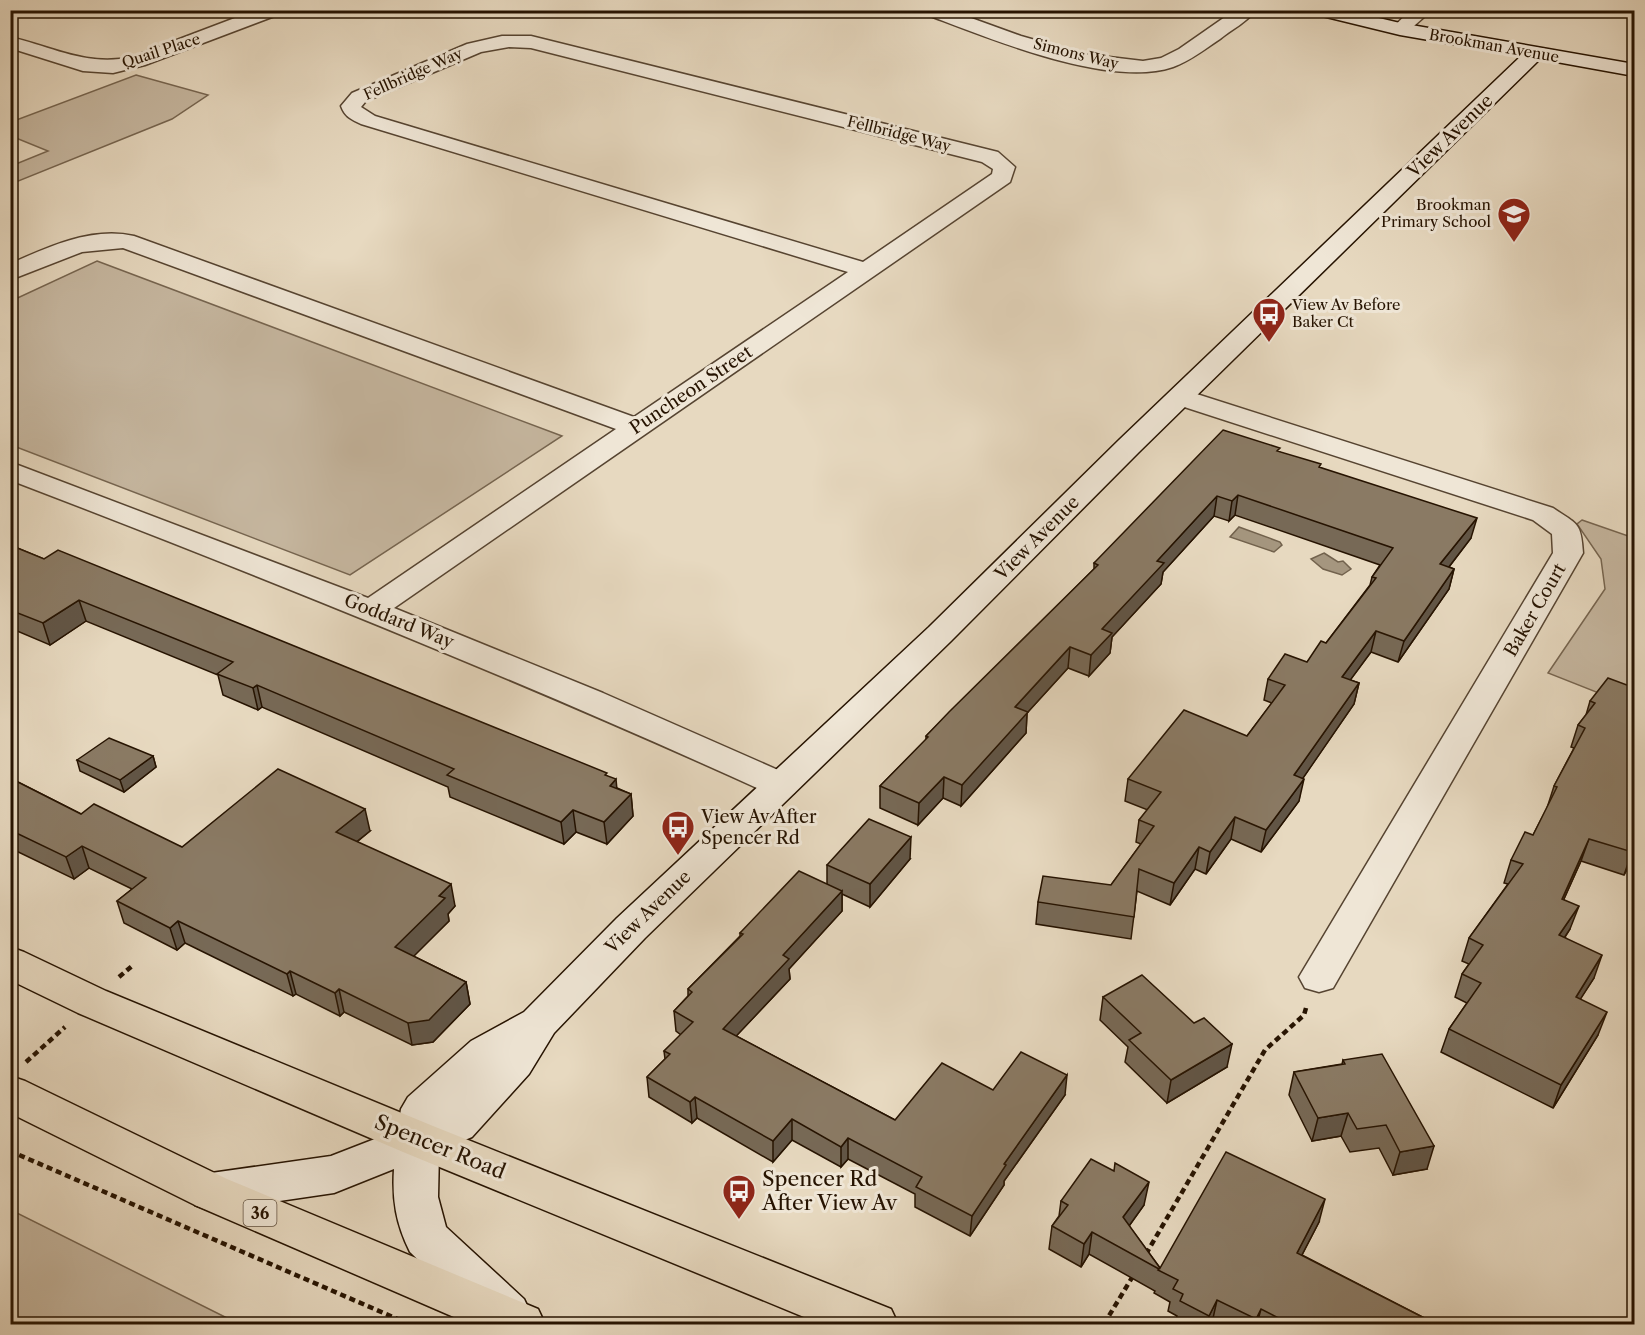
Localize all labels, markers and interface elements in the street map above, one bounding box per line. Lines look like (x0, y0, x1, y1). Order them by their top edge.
street label: Brookman Avenue (1428, 25, 1561, 66)
street label: Quail Place (119, 29, 202, 72)
street label: Simons Way (1032, 34, 1121, 73)
street label: Fellbridge Way (360, 43, 466, 104)
street label: View Avenue (1402, 90, 1497, 183)
street label: Fellbridge Way (845, 111, 954, 156)
place label: Brookman Primary School (1381, 195, 1492, 231)
school or university icon: Brookman Primary School (1496, 196, 1532, 243)
place label: View Av Before Baker Ct (1291, 295, 1400, 331)
bus stop icon: View Av Before Baker Ct (1251, 296, 1287, 343)
street label: Puncheon Street (626, 340, 757, 439)
street label: View Avenue (989, 491, 1084, 586)
street label: Baker Court (1500, 559, 1571, 660)
street label: Goddard Way (341, 589, 458, 653)
place label: View Av After Spencer Rd (700, 806, 817, 849)
bus stop icon: View Av After Spencer Rd (660, 809, 696, 856)
street label: View Avenue (600, 866, 695, 959)
street label: Spencer Road (371, 1109, 510, 1184)
place label: Spencer Rd After View Av (761, 1166, 898, 1215)
bus stop icon: Spencer Rd After View Av (721, 1173, 757, 1220)
road number: 36 (244, 1200, 276, 1226)

